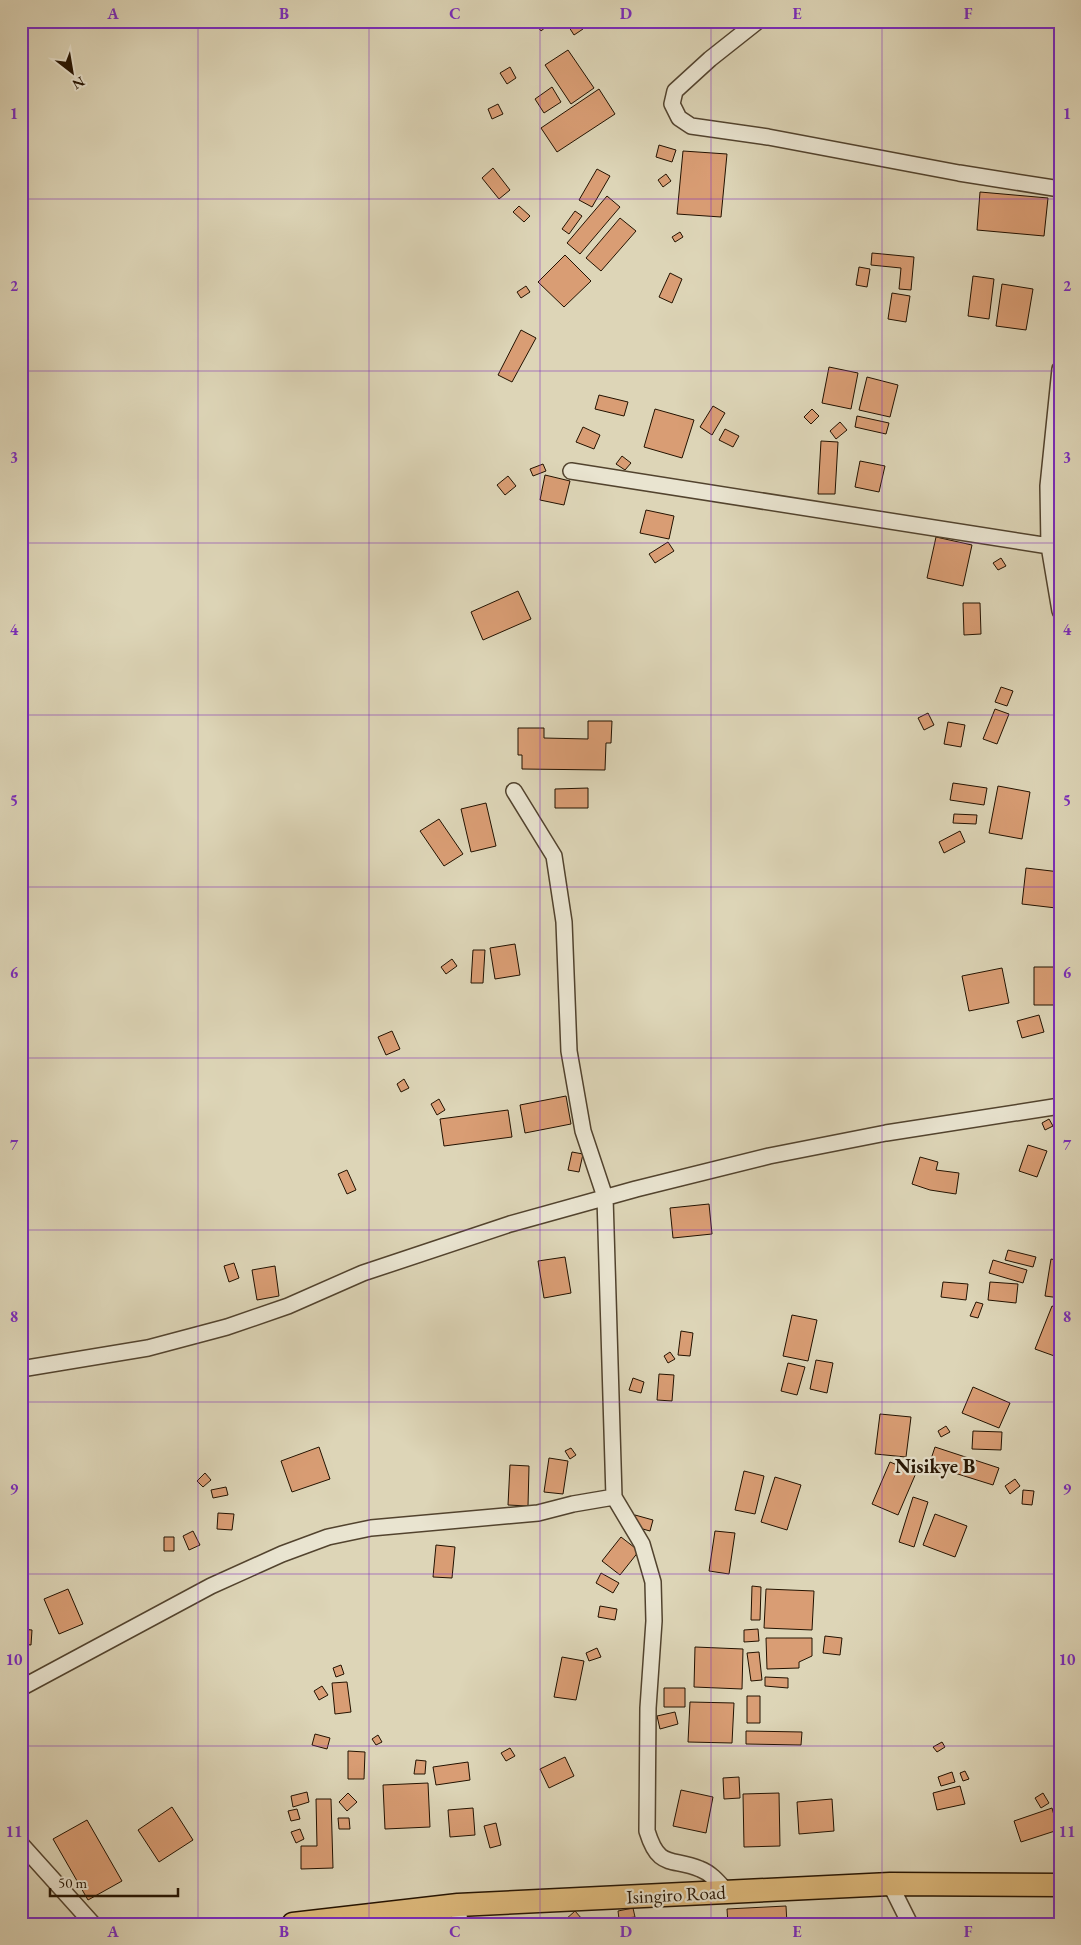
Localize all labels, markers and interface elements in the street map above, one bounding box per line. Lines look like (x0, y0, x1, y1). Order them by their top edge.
text: A (106, 3, 119, 24)
text: B (279, 3, 289, 24)
text: C (449, 3, 461, 24)
text: D (620, 3, 632, 24)
text: E (792, 3, 802, 24)
text: F (964, 3, 973, 24)
north arrow (48, 48, 98, 98)
text: N (69, 73, 88, 94)
text: 1 (10, 103, 18, 124)
text: 1 (1063, 103, 1071, 124)
text: 2 (10, 275, 19, 296)
text: 2 (1063, 275, 1072, 296)
text: 3 (10, 447, 18, 468)
text: 3 (1063, 447, 1071, 468)
text: 4 (10, 619, 19, 640)
text: 4 (1063, 619, 1072, 640)
text: 5 (10, 790, 18, 811)
text: 5 (1063, 790, 1071, 811)
text: 6 (10, 962, 19, 983)
text: 6 (1063, 962, 1072, 983)
text: 7 (10, 1134, 19, 1155)
text: 7 (1063, 1134, 1072, 1155)
text: 8 (10, 1306, 18, 1327)
text: 8 (1063, 1306, 1071, 1327)
district label: Nisikye B (895, 1453, 975, 1479)
text: 9 (10, 1478, 19, 1499)
text: 9 (1063, 1478, 1072, 1499)
text: 10 (6, 1649, 23, 1670)
text: 10 (1059, 1649, 1076, 1670)
text: 11 (6, 1821, 22, 1842)
text: 11 (1059, 1821, 1075, 1842)
scale bar (50, 1865, 178, 1897)
text: 50 m (58, 1873, 87, 1892)
street label: Isingiro Road (626, 1879, 727, 1910)
text: A (106, 1921, 119, 1942)
text: B (279, 1921, 289, 1942)
text: C (449, 1921, 461, 1942)
text: D (620, 1921, 632, 1942)
text: E (792, 1921, 802, 1942)
text: F (964, 1921, 973, 1942)

